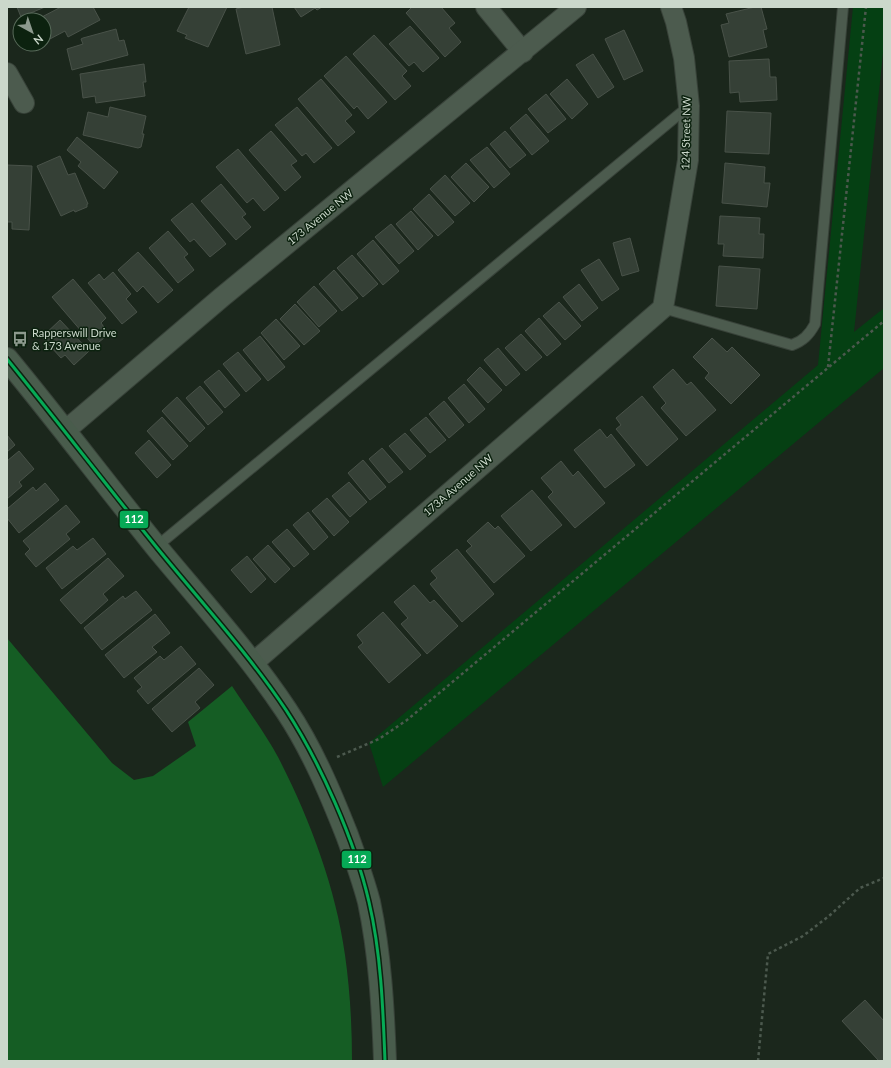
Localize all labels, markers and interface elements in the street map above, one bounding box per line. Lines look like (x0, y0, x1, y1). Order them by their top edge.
north arrow (12, 12, 52, 52)
text: N (31, 32, 46, 48)
street label: 124 Street NW (678, 96, 693, 170)
street label: 173 Avenue NW (284, 186, 356, 247)
place label: Rapperswill Drive & 173 Avenue (32, 326, 117, 352)
bus stop icon: Rapperswill Drive & 173 Avenue (11, 330, 29, 348)
street label: 173A Avenue NW (420, 451, 495, 518)
line badge: 112 (119, 510, 149, 529)
text: 112 (124, 512, 144, 525)
line badge: 112 (341, 850, 372, 869)
text: 112 (347, 852, 367, 865)

